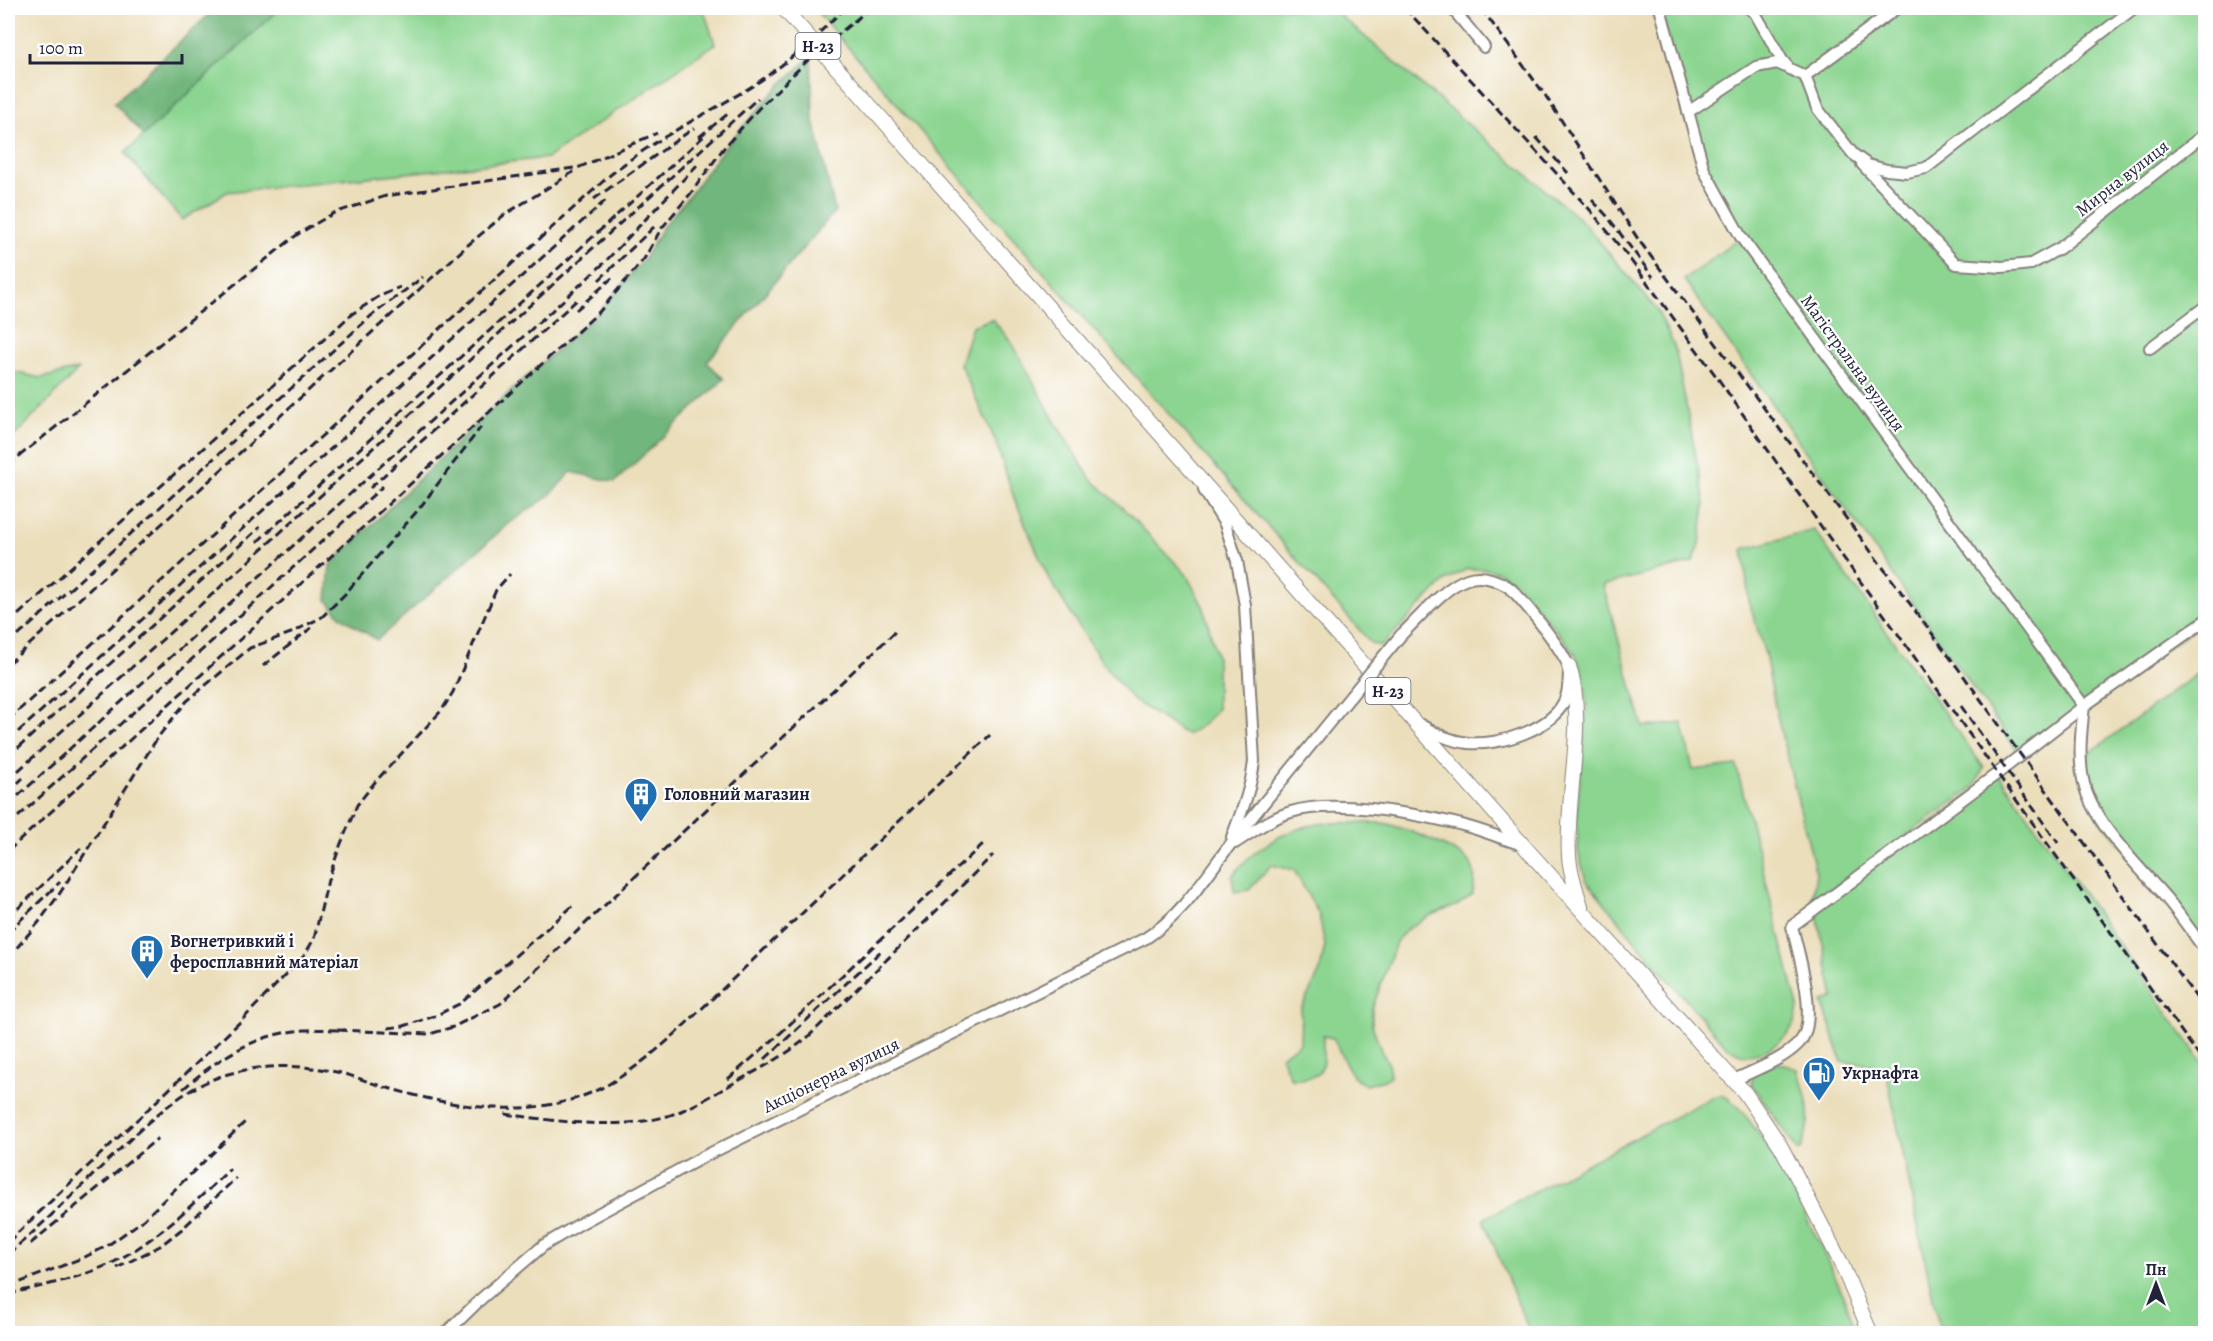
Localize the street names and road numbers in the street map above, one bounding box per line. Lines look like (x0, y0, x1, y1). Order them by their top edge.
road number: Н-23 (796, 33, 840, 59)
street label: Мирна вулиця (2070, 134, 2174, 222)
street label: Магістральна вулиця (1795, 290, 1911, 436)
road number: Н-23 (1366, 678, 1410, 704)
street label: Акціонерна вулиця (758, 1032, 903, 1119)

